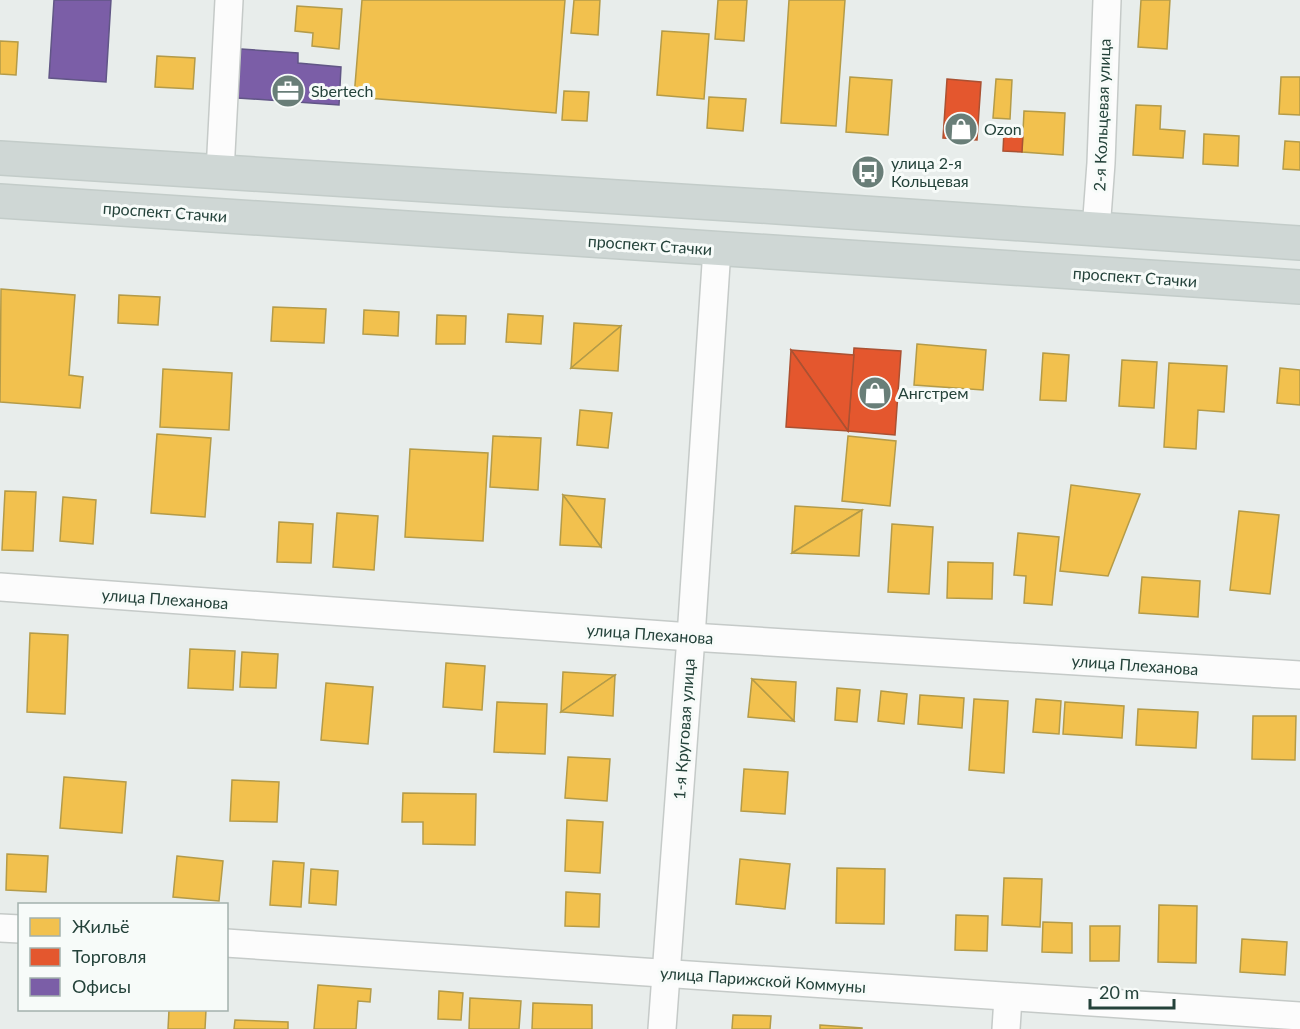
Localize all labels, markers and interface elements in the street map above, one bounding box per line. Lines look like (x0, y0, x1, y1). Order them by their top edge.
street label: 2-я Кольцевая улица (1089, 38, 1114, 192)
office icon: Sbertech (270, 73, 306, 109)
place label: Sbertech (311, 81, 374, 100)
shop icon: Ozon (943, 111, 979, 147)
place label: Ozon (984, 119, 1022, 138)
place label: улица 2-я Кольцевая (891, 153, 969, 190)
bus stop icon: улица 2-я Кольцевая (850, 154, 886, 190)
street label: проспект Стачки (102, 198, 228, 225)
street label: проспект Стачки (587, 231, 713, 258)
street label: проспект Стачки (1072, 263, 1198, 290)
shop icon: Ангстрем (857, 375, 893, 411)
place label: Ангстрем (898, 383, 968, 402)
street label: улица Плеханова (101, 585, 229, 612)
street label: улица Плеханова (586, 620, 714, 647)
street label: улица Плеханова (1071, 651, 1199, 678)
street label: 1-я Круговая улица (669, 658, 698, 800)
legend (18, 903, 228, 1011)
text: Жильё (72, 915, 130, 937)
text: Торговля (72, 945, 146, 967)
street label: улица Парижской Коммуны (659, 963, 867, 996)
scale bar (1090, 972, 1174, 1010)
text: Офисы (72, 975, 131, 997)
text: 20 m (1099, 981, 1139, 1003)

